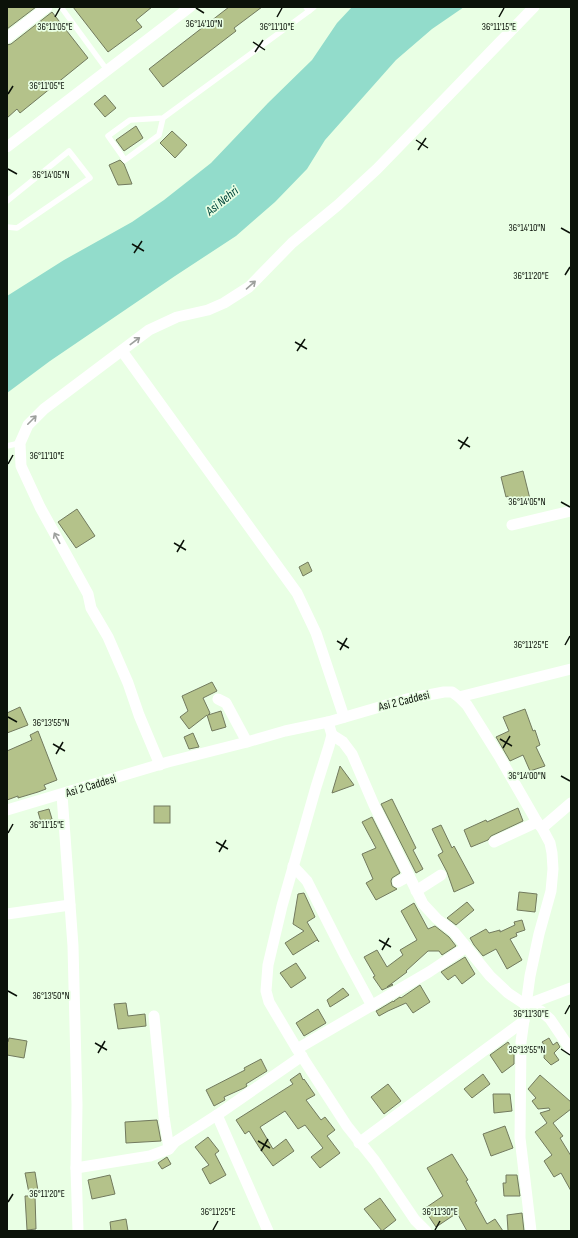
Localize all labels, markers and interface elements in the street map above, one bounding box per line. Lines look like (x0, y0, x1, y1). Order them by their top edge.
text: 36°14'10"N (186, 18, 222, 30)
text: 36°11'05"E (37, 21, 73, 33)
text: 36°11'10"E (260, 21, 294, 33)
text: 36°11'15"E (482, 21, 516, 33)
text: 36°11'05"E (29, 80, 65, 92)
text: 36°14'05"N (32, 169, 70, 181)
water label: Asi Nehri (202, 183, 242, 220)
text: 36°14'10"N (509, 222, 545, 234)
text: 36°11'20"E (513, 270, 549, 282)
one-way arrow (245, 281, 255, 290)
one-way arrow (130, 337, 141, 345)
one-way arrow (27, 415, 37, 425)
text: 36°11'10"E (30, 450, 64, 462)
text: 36°14'05"N (508, 496, 546, 508)
one-way arrow (52, 532, 60, 544)
text: 36°11'25"E (513, 639, 549, 651)
street label: Asi 2 Caddesi (376, 687, 431, 715)
text: 36°13'55"N (33, 717, 69, 729)
text: 36°14'00"N (508, 770, 546, 782)
street label: Asi 2 Caddesi (63, 771, 118, 801)
text: 36°11'15"E (30, 819, 64, 831)
text: 36°13'50"N (32, 990, 70, 1002)
text: 36°11'30"E (513, 1008, 549, 1020)
text: 36°13'55"N (509, 1044, 545, 1056)
text: 36°11'20"E (29, 1188, 65, 1200)
text: 36°11'25"E (200, 1206, 236, 1218)
text: 36°11'30"E (422, 1206, 458, 1218)

